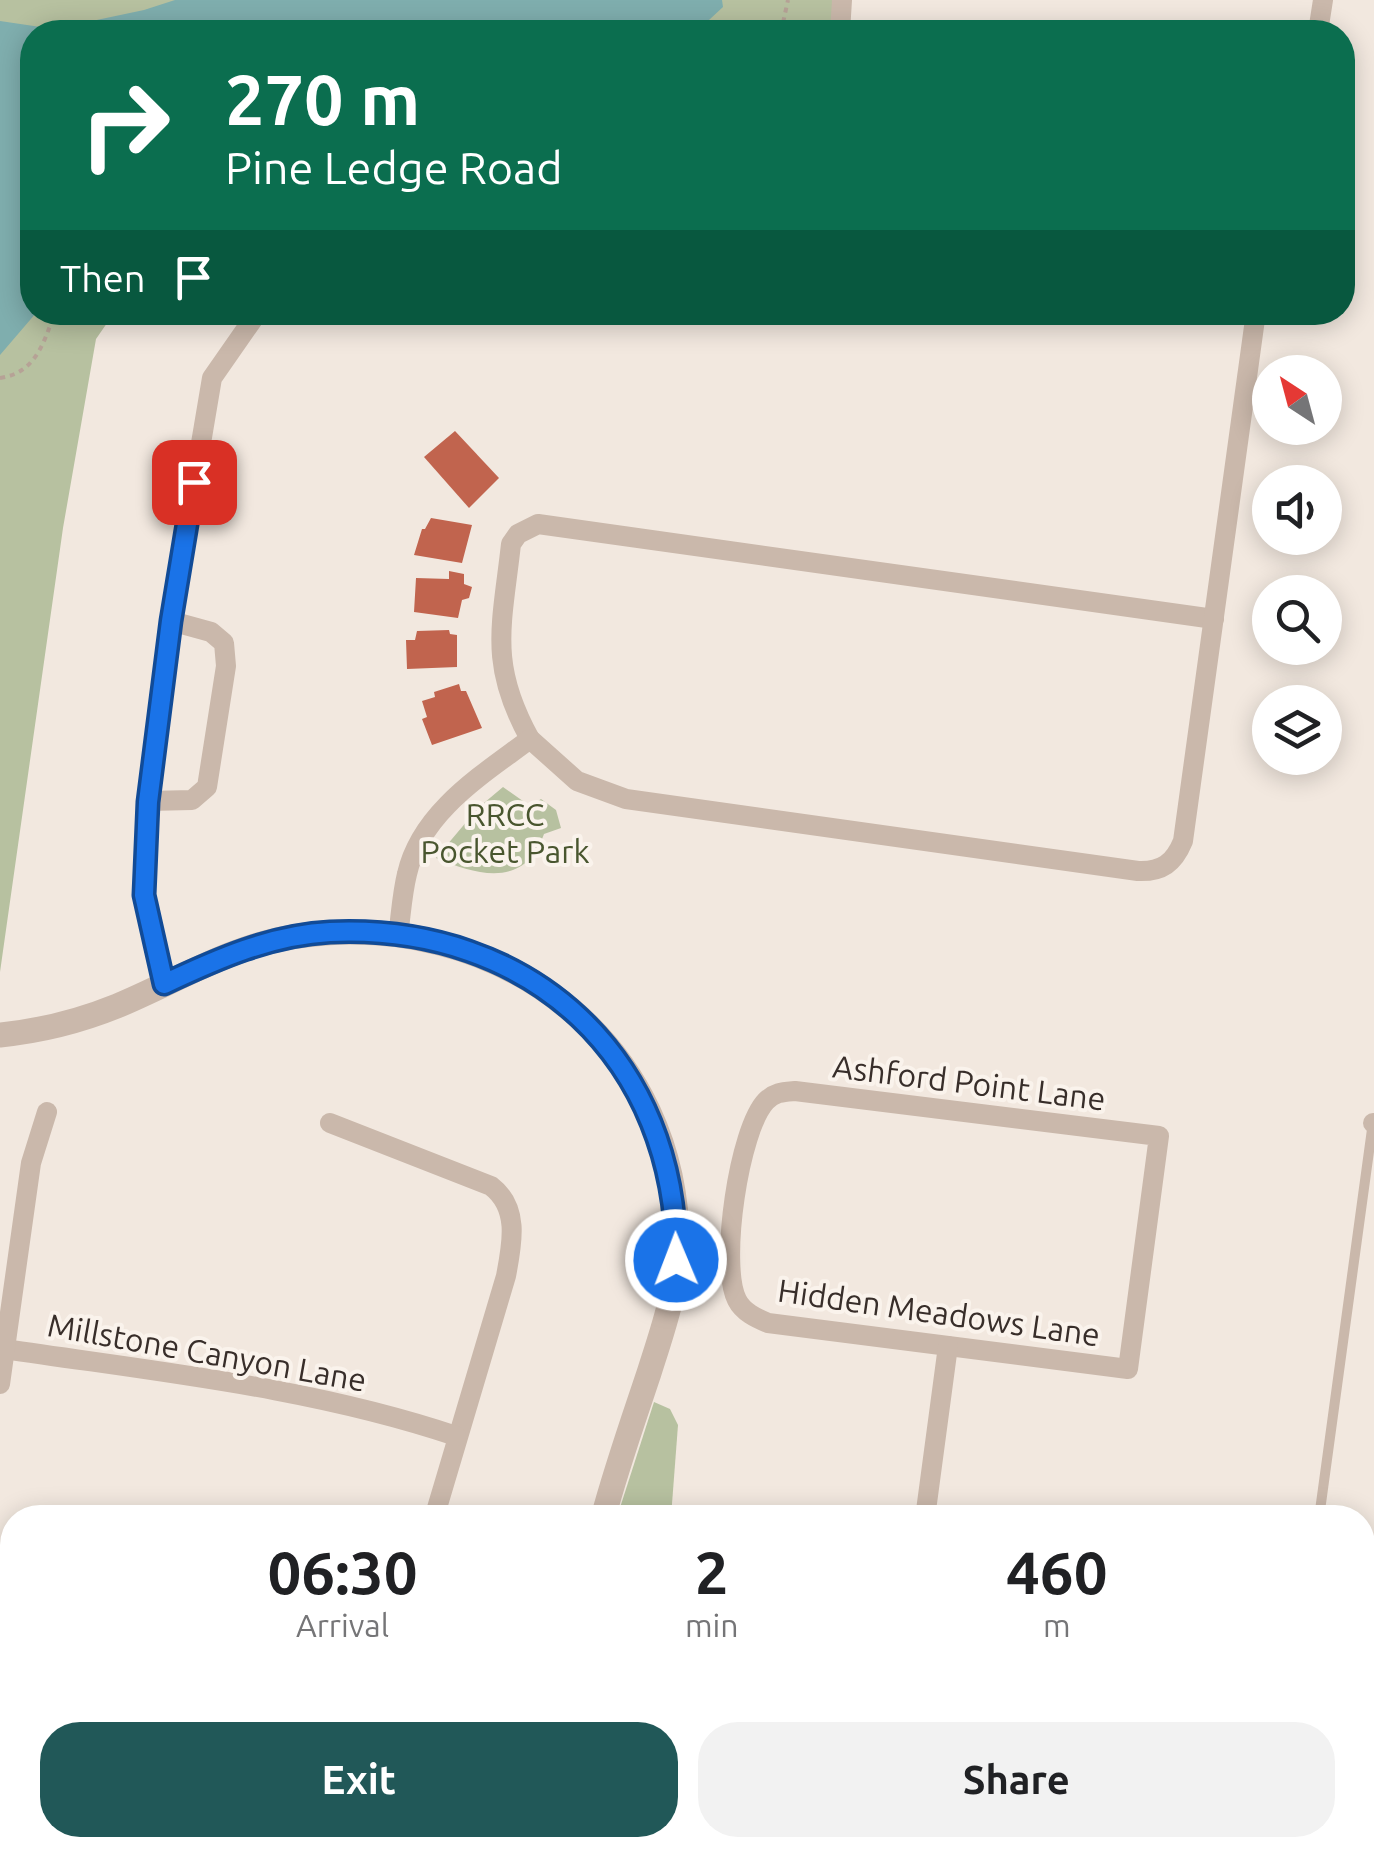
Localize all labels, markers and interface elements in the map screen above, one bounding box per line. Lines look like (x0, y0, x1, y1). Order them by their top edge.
icon: right (60, 60, 190, 190)
text: 270 m (225, 60, 420, 138)
text: Pine Ledge Road (225, 142, 563, 193)
icon: arrive (166, 250, 221, 305)
text: Then (60, 257, 146, 299)
north arrow (1252, 355, 1342, 445)
map controls (1252, 355, 1342, 775)
pin (152, 440, 237, 525)
icon: arrive (167, 455, 222, 510)
button: sound (1252, 465, 1342, 555)
button: search (1252, 575, 1342, 665)
button: layers (1252, 685, 1342, 775)
park label: RRCC Pocket Park (420, 796, 590, 869)
street label: Ashford Point Lane (831, 1047, 1108, 1117)
position arrow (624, 1208, 728, 1312)
street label: Hidden Meadows Lane (776, 1272, 1103, 1352)
street label: Millstone Canyon Lane (45, 1306, 369, 1398)
text: 06:30 (267, 1538, 418, 1605)
text: 2 (695, 1538, 729, 1605)
text: 460 (1006, 1538, 1108, 1605)
text: Arrival (296, 1607, 389, 1643)
text: min (685, 1607, 739, 1643)
text: m (1043, 1607, 1071, 1643)
button: Exit (40, 1722, 678, 1837)
button: Share (698, 1722, 1335, 1837)

